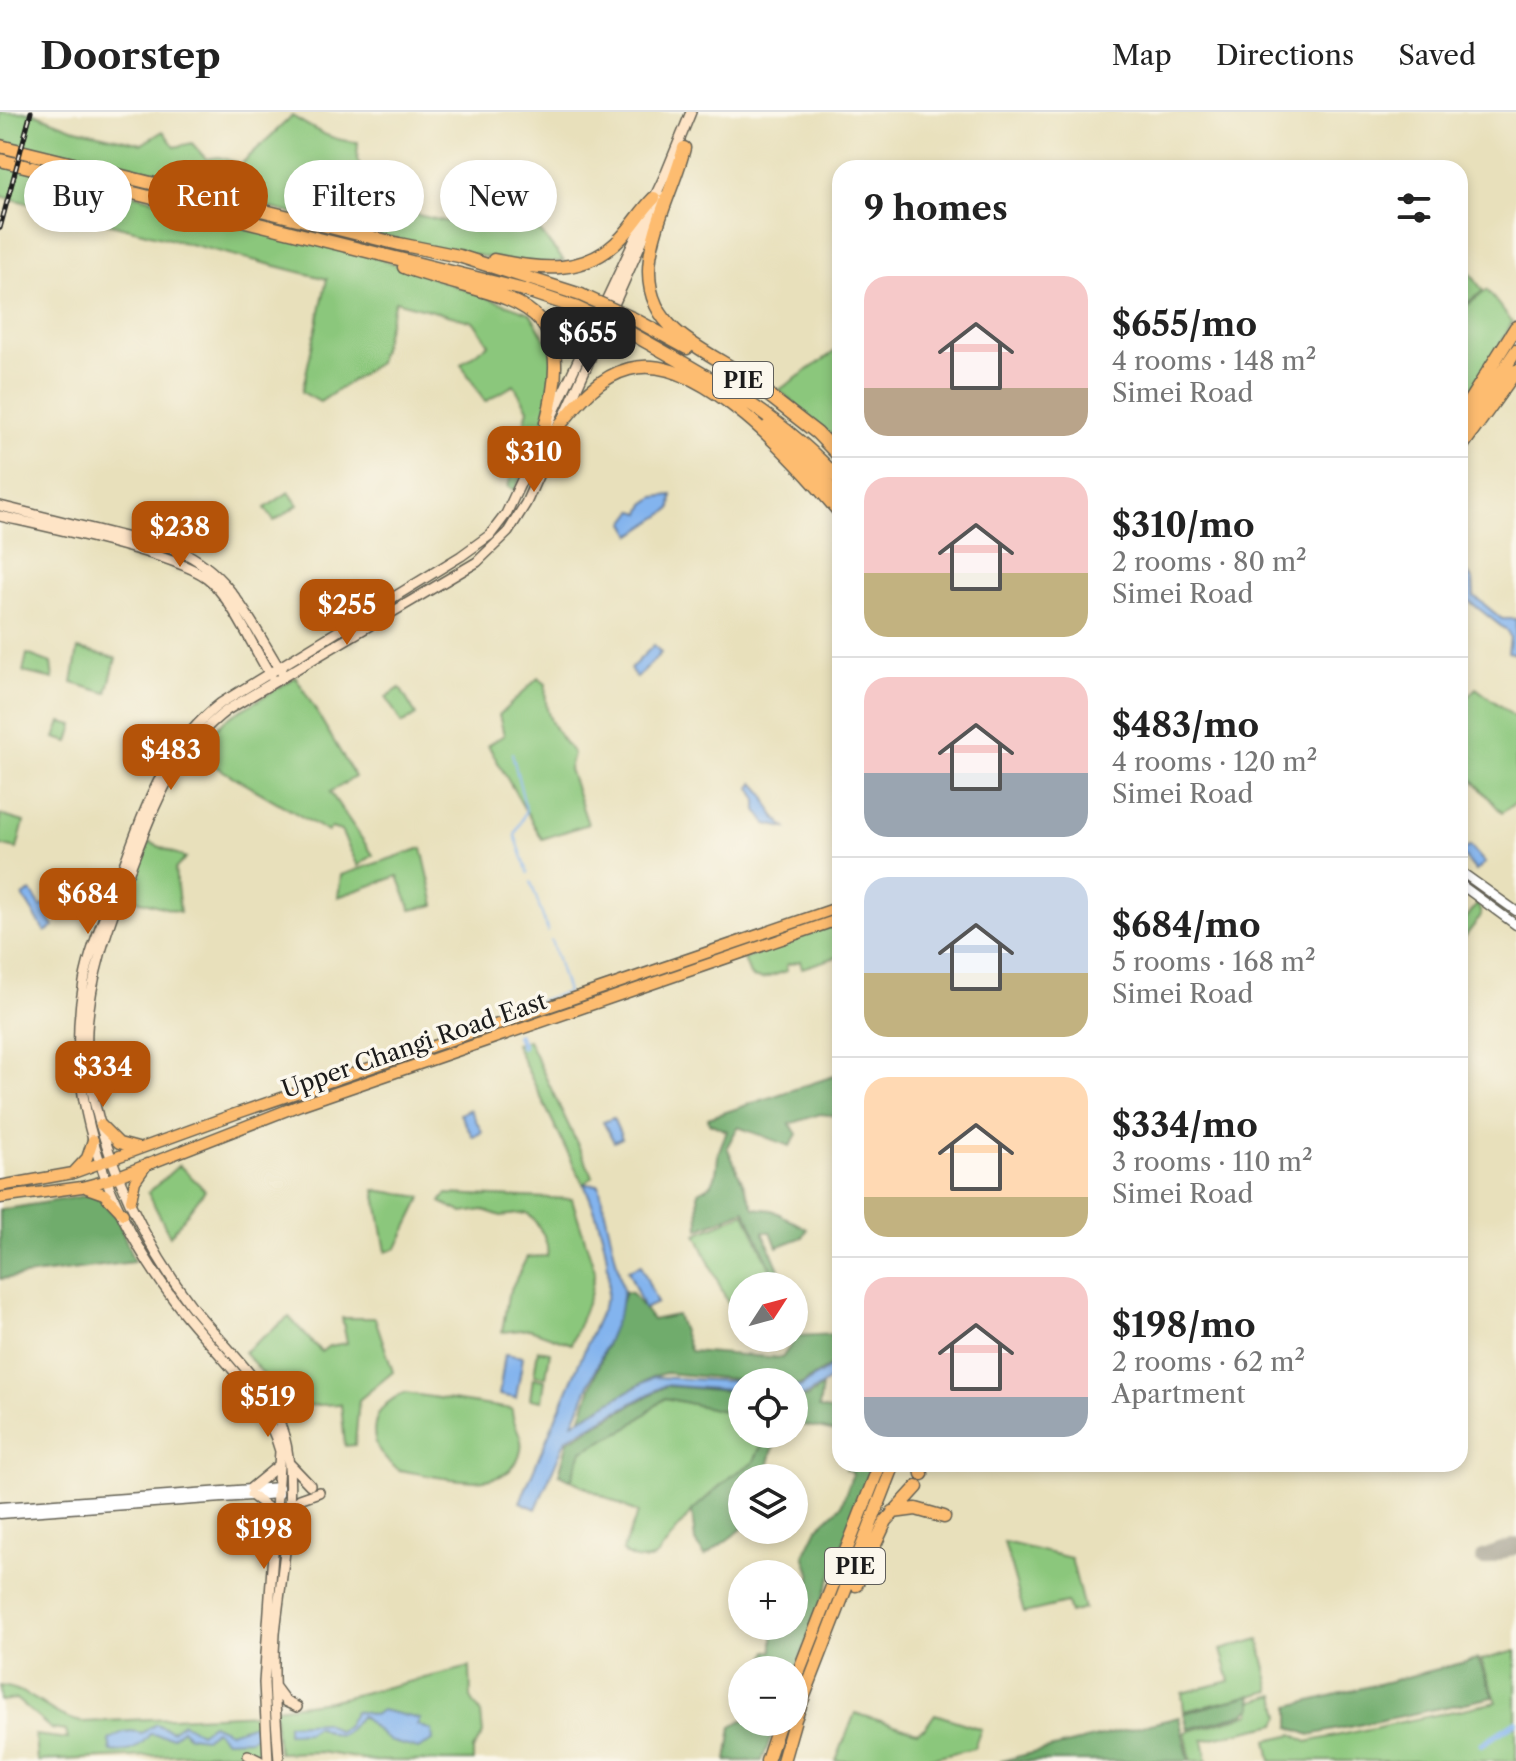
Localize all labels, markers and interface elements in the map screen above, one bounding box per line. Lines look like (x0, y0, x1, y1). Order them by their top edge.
text: Doorstep (40, 32, 221, 79)
text: Map (1112, 38, 1172, 72)
text: Directions (1216, 38, 1354, 72)
text: Saved (1398, 38, 1476, 72)
chip: Buy (24, 160, 132, 232)
chip: Rent (148, 160, 268, 232)
chip: Filters (284, 160, 424, 232)
chip: New (440, 160, 557, 232)
icon: filters (1392, 186, 1436, 230)
text: 9 homes (864, 187, 1008, 229)
text: $655/mo (1112, 303, 1257, 345)
pin: $655 (541, 307, 635, 375)
icon: home (928, 308, 1024, 404)
text: $655 (559, 317, 617, 349)
text: 4 rooms · 148 m² (1112, 345, 1316, 377)
road number: PIE (713, 362, 773, 398)
text: Simei Road (1112, 377, 1253, 409)
pin: $310 (487, 426, 581, 494)
text: $310 (505, 436, 563, 468)
pin: $238 (133, 501, 227, 569)
text: $310/mo (1112, 504, 1255, 546)
icon: home (928, 509, 1024, 605)
text: $238 (150, 511, 210, 543)
text: 2 rooms · 80 m² (1112, 546, 1307, 578)
text: Simei Road (1112, 578, 1253, 610)
pin: $255 (300, 579, 394, 647)
text: $255 (318, 589, 376, 621)
text: $483/mo (1112, 704, 1259, 746)
icon: home (928, 709, 1024, 805)
pin: $483 (124, 724, 218, 792)
text: $483 (141, 734, 201, 766)
text: 4 rooms · 120 m² (1112, 746, 1317, 778)
text: Simei Road (1112, 778, 1253, 810)
pin: $684 (41, 868, 135, 936)
text: $684 (57, 878, 119, 910)
text: $684/mo (1112, 904, 1261, 946)
icon: home (928, 909, 1024, 1005)
text: 5 rooms · 168 m² (1112, 946, 1316, 978)
text: Simei Road (1112, 978, 1253, 1010)
street label: Upper Changi Road East (278, 986, 551, 1104)
pin: $334 (56, 1041, 150, 1109)
text: $334 (73, 1051, 133, 1083)
text: $334/mo (1112, 1104, 1258, 1146)
icon: home (928, 1109, 1024, 1205)
text: 3 rooms · 110 m² (1112, 1146, 1313, 1178)
text: Simei Road (1112, 1178, 1253, 1210)
north arrow (728, 1272, 808, 1352)
map controls (728, 1272, 808, 1736)
text: $198/mo (1112, 1304, 1256, 1346)
icon: home (928, 1309, 1024, 1405)
text: 2 rooms · 62 m² (1112, 1346, 1305, 1378)
button: locate (728, 1368, 808, 1448)
pin: $519 (221, 1371, 315, 1439)
text: Apartment (1112, 1378, 1245, 1410)
text: $519 (240, 1381, 296, 1413)
button: layers (728, 1464, 808, 1544)
pin: $198 (217, 1503, 311, 1571)
text: $198 (235, 1513, 293, 1545)
road number: PIE (825, 1548, 885, 1584)
button: + (728, 1560, 808, 1640)
button: − (728, 1656, 808, 1736)

